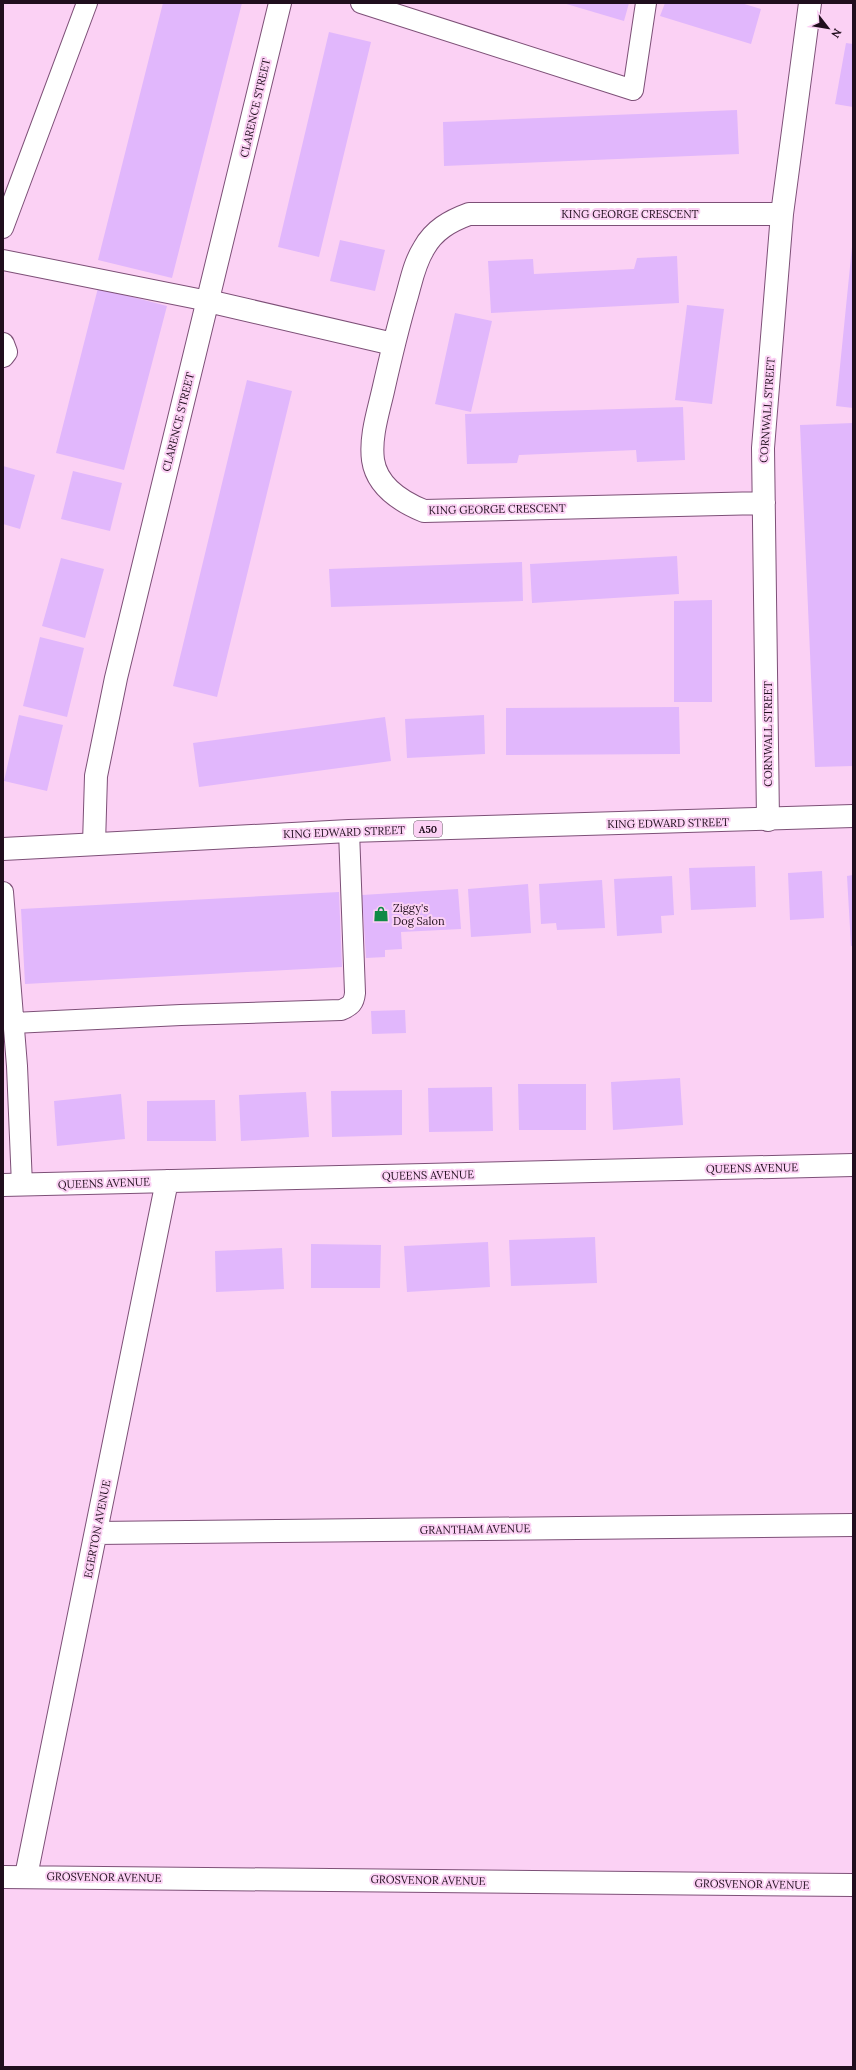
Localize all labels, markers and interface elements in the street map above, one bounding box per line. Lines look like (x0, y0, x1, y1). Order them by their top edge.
north arrow (808, 8, 848, 48)
text: N (828, 26, 845, 41)
street label: CLARENCE STREET (237, 57, 273, 159)
street label: KING GEORGE CRESCENT (561, 207, 699, 221)
street label: CORNWALL STREET (756, 357, 778, 463)
street label: CLARENCE STREET (159, 371, 197, 473)
street label: KING GEORGE CRESCENT (428, 501, 566, 517)
street label: CORNWALL STREET (761, 681, 775, 787)
street label: KING EDWARD STREET (607, 815, 729, 831)
road number: A50 (414, 821, 442, 837)
street label: KING EDWARD STREET (283, 823, 405, 841)
place label: Ziggy's Dog Salon (393, 901, 445, 928)
shop icon: Ziggy's Dog Salon (372, 905, 390, 923)
street label: QUEENS AVENUE (706, 1160, 798, 1176)
street label: QUEENS AVENUE (382, 1167, 474, 1183)
street label: QUEENS AVENUE (58, 1174, 150, 1192)
street label: EGERTON AVENUE (81, 1478, 113, 1579)
street label: GRANTHAM AVENUE (420, 1521, 531, 1537)
street label: GROSVENOR AVENUE (46, 1869, 162, 1885)
street label: GROSVENOR AVENUE (370, 1872, 486, 1888)
street label: GROSVENOR AVENUE (694, 1876, 810, 1892)

